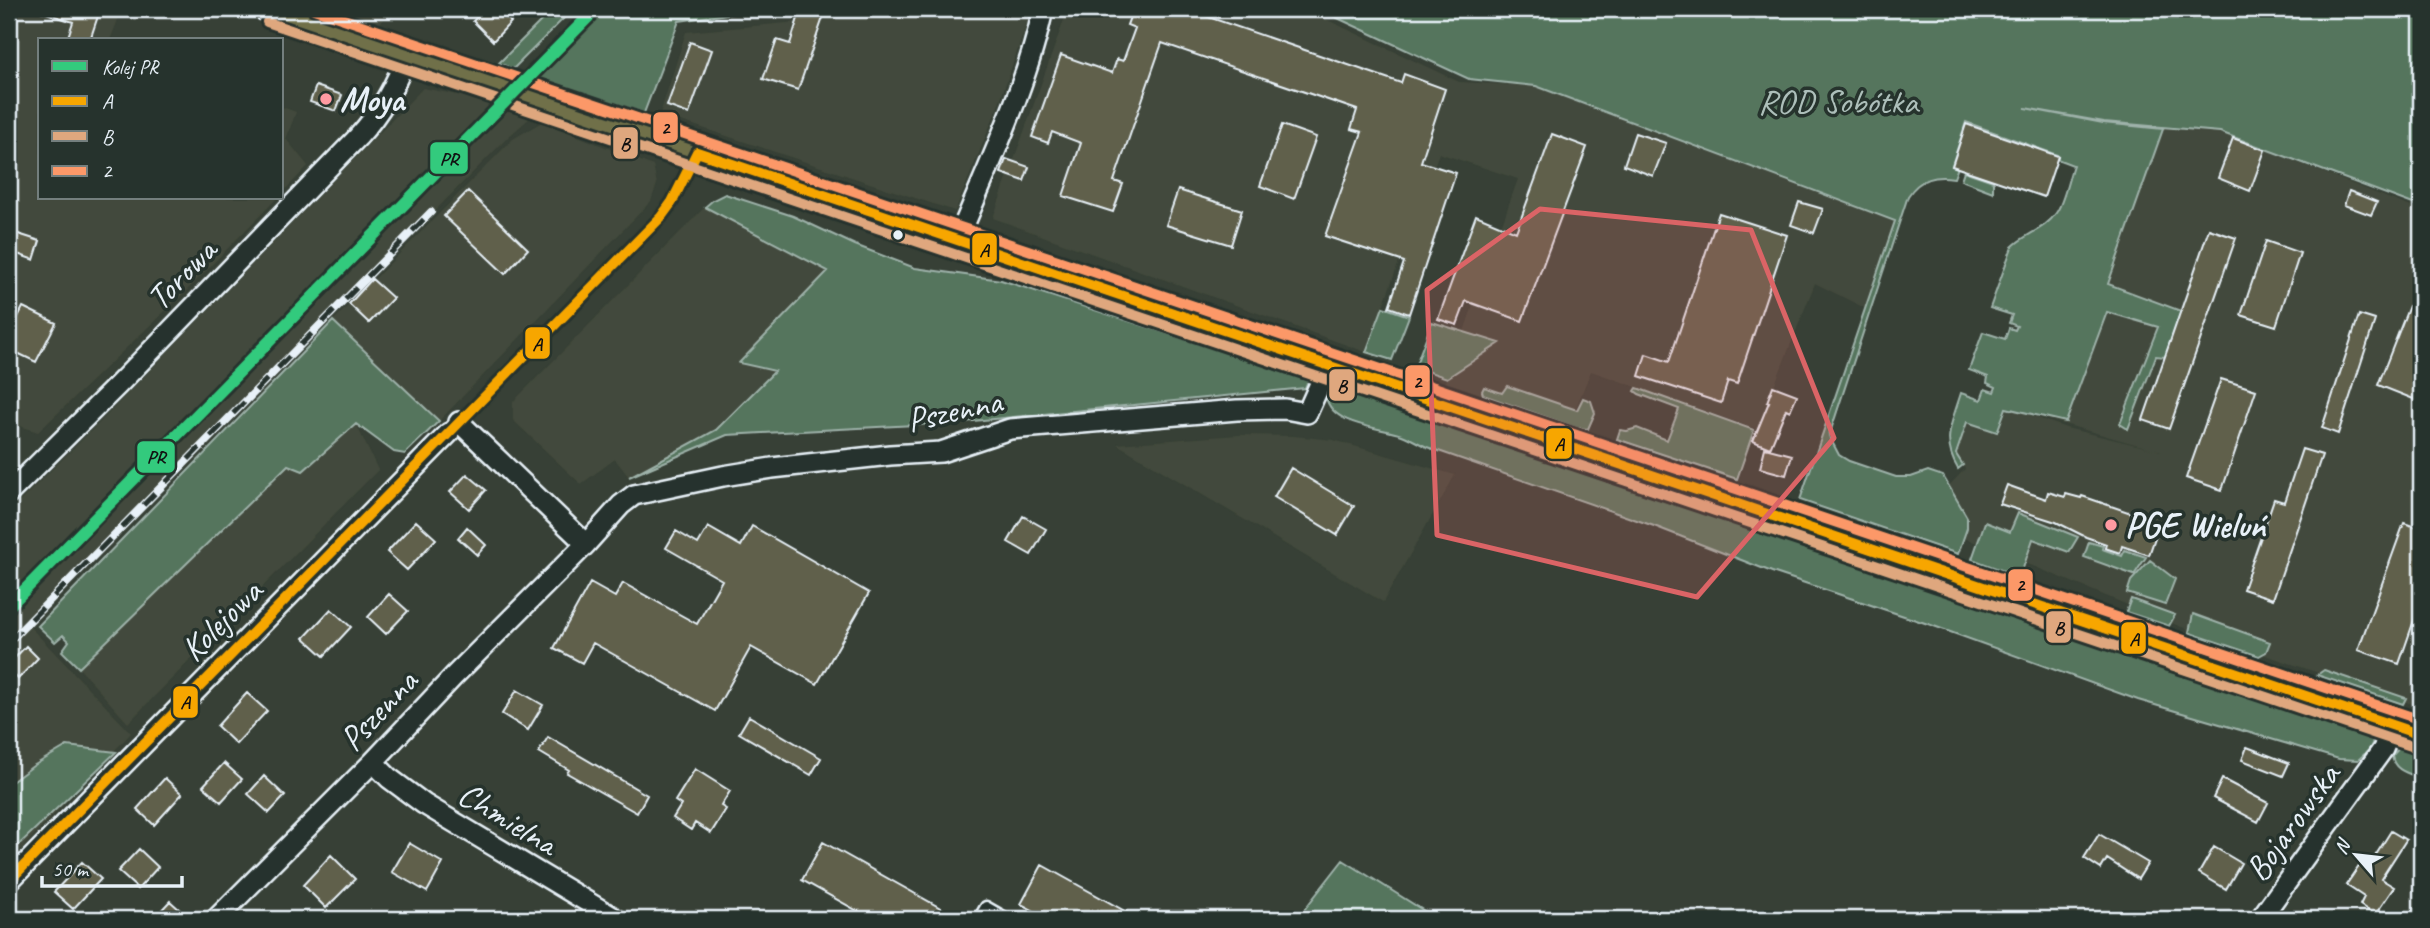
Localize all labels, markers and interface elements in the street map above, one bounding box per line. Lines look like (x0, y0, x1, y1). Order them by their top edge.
legend (38, 38, 284, 200)
text: Kolej PR (102, 54, 160, 80)
place label: Moya (340, 77, 407, 122)
park label: ROD Sobótka (1758, 79, 1921, 124)
text: A (102, 88, 114, 114)
marker: Moya (318, 91, 334, 107)
line badge: 2 (652, 111, 679, 144)
text: 2 (661, 116, 672, 140)
text: B (102, 124, 115, 150)
line badge: B (612, 126, 639, 160)
text: B (620, 132, 632, 156)
line badge: PR (429, 141, 469, 175)
text: PR (440, 147, 461, 171)
text: 2 (102, 158, 113, 184)
street label: Torowa (136, 227, 228, 320)
unlabelled marker (891, 228, 905, 242)
line badge: A (971, 232, 998, 266)
text: A (979, 238, 990, 262)
line badge: A (524, 326, 551, 360)
text: A (532, 332, 543, 356)
line badge: 2 (1404, 364, 1431, 398)
line badge: B (1328, 368, 1356, 402)
text: 2 (1413, 370, 1424, 394)
text: B (1337, 374, 1349, 398)
street label: Pszenna (903, 378, 1007, 442)
line badge: A (1545, 427, 1573, 460)
text: A (1554, 432, 1565, 456)
line badge: PR (136, 440, 176, 474)
text: PR (147, 445, 168, 469)
place label: PGE Wieluń (2125, 503, 2268, 548)
marker: PGE Wieluń (2103, 517, 2119, 533)
street label: Kolejowa (171, 568, 274, 671)
line badge: 2 (2007, 568, 2034, 602)
text: 2 (2016, 573, 2027, 597)
line badge: B (2045, 610, 2072, 644)
text: B (2054, 616, 2066, 640)
line badge: A (2120, 621, 2147, 655)
text: A (2129, 627, 2140, 651)
street label: Pszenna (329, 659, 429, 761)
line badge: A (172, 685, 199, 719)
text: A (180, 690, 191, 714)
street label: Bojarowska (2235, 752, 2352, 890)
street label: Chmielna (450, 771, 568, 867)
north arrow (2322, 820, 2392, 890)
text: N (2329, 834, 2357, 858)
scale bar (42, 844, 182, 888)
text: 50 m (52, 856, 90, 882)

